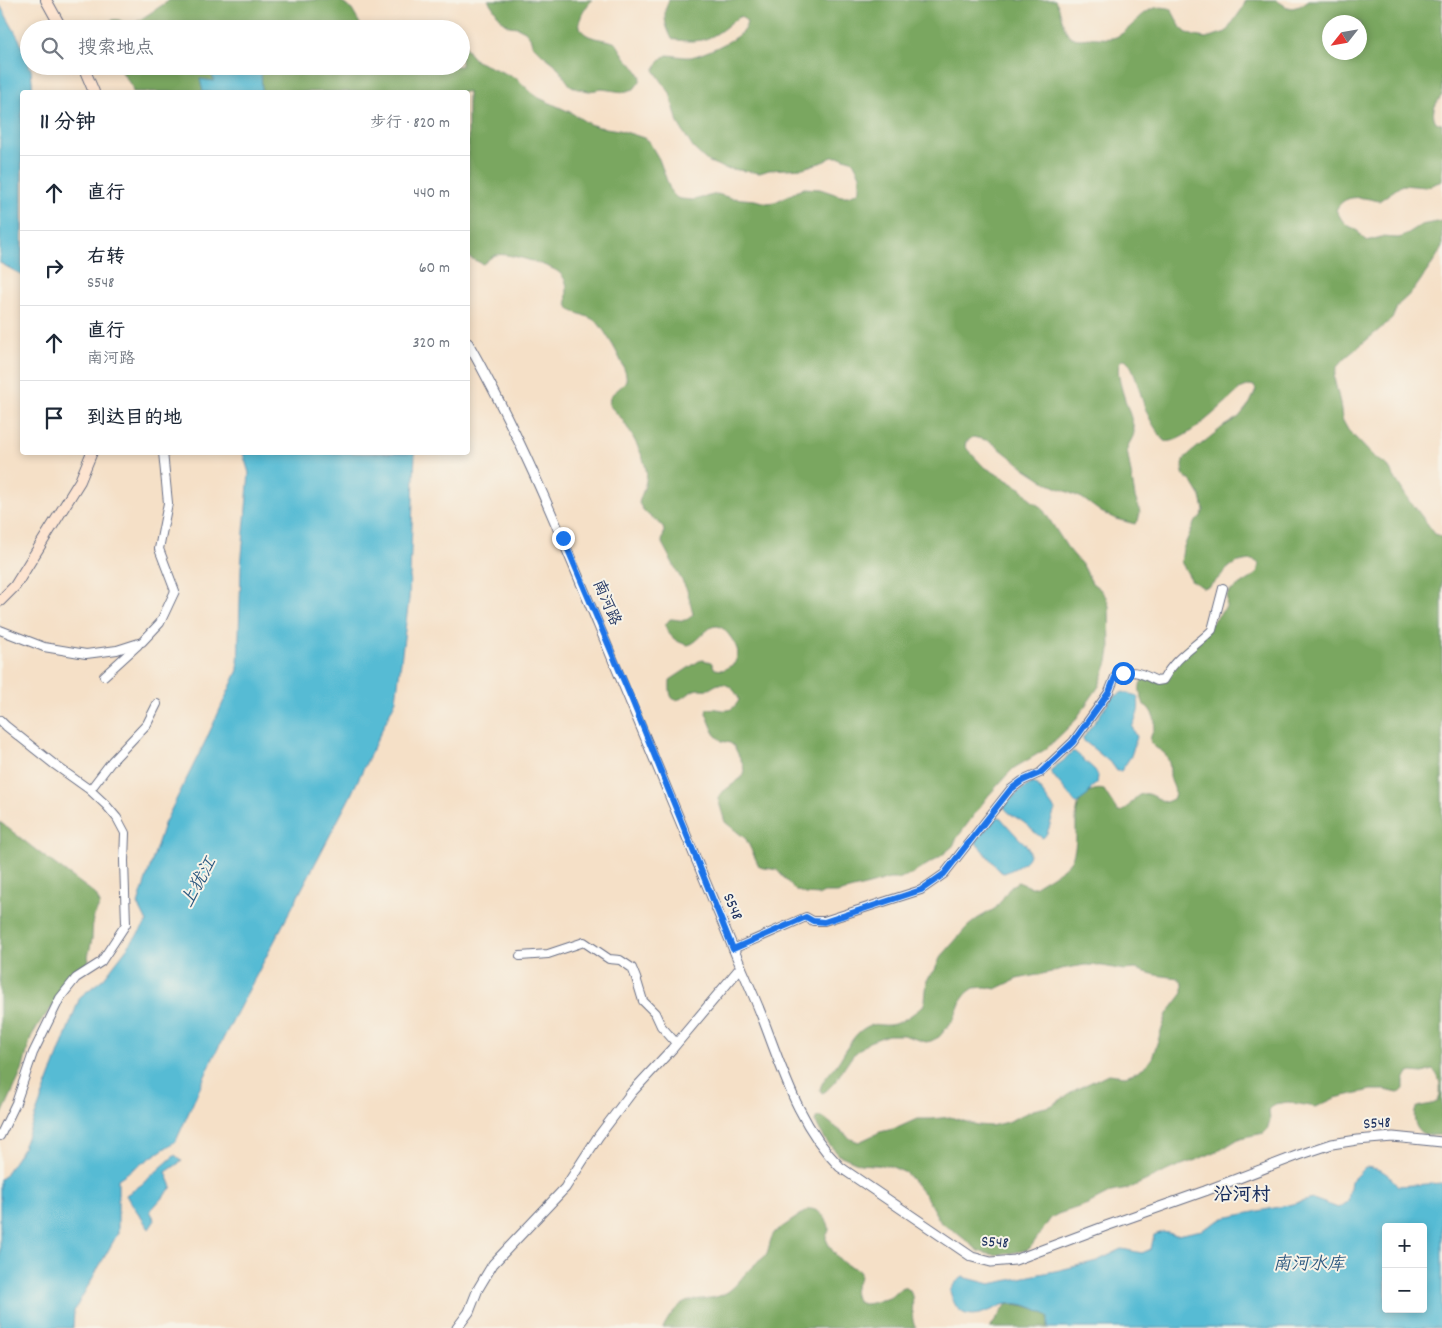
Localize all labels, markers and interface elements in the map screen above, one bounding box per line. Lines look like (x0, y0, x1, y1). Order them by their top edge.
north arrow (1322, 15, 1367, 60)
search box (20, 20, 470, 75)
icon: search (38, 34, 66, 62)
text: 搜索地点 (78, 36, 154, 63)
text: 11 分钟 (40, 109, 96, 139)
text: 步行 · 820 m (370, 112, 450, 135)
icon: ahead (40, 179, 68, 207)
text: 直行 (87, 181, 125, 208)
text: 440 m (413, 182, 450, 205)
text: 右转 (87, 245, 125, 272)
icon: right (40, 254, 68, 282)
text: 60 m (419, 257, 450, 280)
text: S548 (87, 272, 115, 295)
text: 直行 (87, 319, 125, 346)
icon: ahead (40, 329, 68, 357)
text: 320 m (413, 332, 450, 355)
text: 南河路 (87, 348, 135, 371)
icon: arrive (40, 404, 68, 432)
text: 到达目的地 (87, 406, 182, 433)
route end (552, 527, 575, 550)
street label: 南河路 (586, 576, 626, 630)
route start (1112, 662, 1135, 685)
water label: 上犹江 (176, 852, 225, 913)
street label: S548 (716, 890, 748, 924)
street label: S548 (1363, 1112, 1391, 1136)
district label: 沿河村 (1213, 1183, 1271, 1210)
map controls (1382, 1223, 1427, 1313)
button: + (1382, 1223, 1427, 1268)
street label: S548 (980, 1231, 1010, 1255)
water label: 南河水库 (1273, 1253, 1347, 1278)
button: − (1382, 1268, 1427, 1313)

